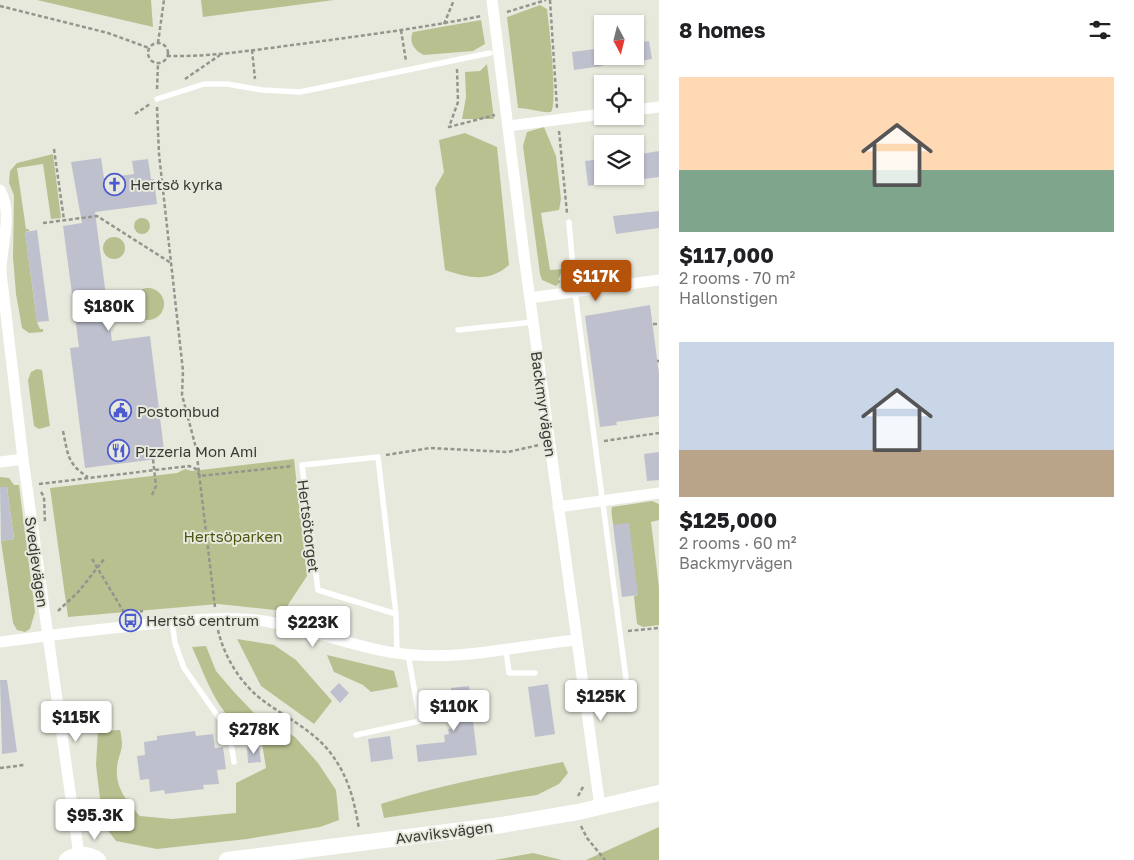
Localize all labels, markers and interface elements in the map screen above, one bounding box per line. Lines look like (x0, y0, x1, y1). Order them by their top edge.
north arrow (594, 15, 644, 65)
map controls (594, 15, 644, 185)
icon: filters (1086, 16, 1114, 44)
text: 8 homes (679, 17, 766, 43)
button: locate (594, 75, 644, 125)
icon: home (852, 110, 942, 200)
button: layers (594, 135, 644, 185)
church icon: Hertsö kyrka (102, 172, 126, 196)
place label: Hertsö kyrka (130, 175, 223, 193)
text: $117,000 (679, 242, 774, 268)
pin: $117K (561, 260, 631, 302)
text: $117K (572, 266, 620, 286)
text: 2 rooms · 70 m² (679, 268, 795, 288)
text: Hallonstigen (679, 288, 778, 308)
pin: $180K (74, 290, 144, 332)
text: $180K (83, 296, 135, 316)
street label: Backmyrvägen (528, 350, 560, 458)
icon: home (852, 375, 942, 465)
public building icon: Postombud (109, 399, 133, 423)
place label: Postombud (137, 402, 219, 420)
restaurant icon: Pizzeria Mon Ami (107, 439, 131, 463)
place label: Pizzeria Mon Ami (135, 442, 257, 460)
street label: Hertsötorget (294, 478, 324, 574)
text: $125,000 (679, 507, 777, 533)
street label: Svedjevägen (22, 515, 52, 609)
park label: Hertsöparken (184, 527, 282, 545)
text: 2 rooms · 60 m² (679, 533, 797, 553)
text: Backmyrvägen (679, 553, 793, 573)
pin: $223K (278, 606, 348, 648)
bus stop icon: Hertsö centrum (118, 608, 142, 632)
place label: Hertsö centrum (146, 611, 259, 629)
text: $223K (287, 612, 339, 632)
pin: $125K (566, 680, 636, 722)
text: $125K (576, 686, 626, 706)
pin: $110K (419, 690, 489, 732)
text: $110K (429, 696, 479, 716)
pin: $115K (41, 700, 111, 743)
text: $115K (52, 707, 100, 727)
pin: $278K (219, 712, 289, 755)
text: $278K (228, 719, 280, 739)
pin: $95.3K (54, 798, 136, 841)
text: $95.3K (66, 805, 124, 825)
street label: Avaviksvägen (394, 817, 494, 847)

